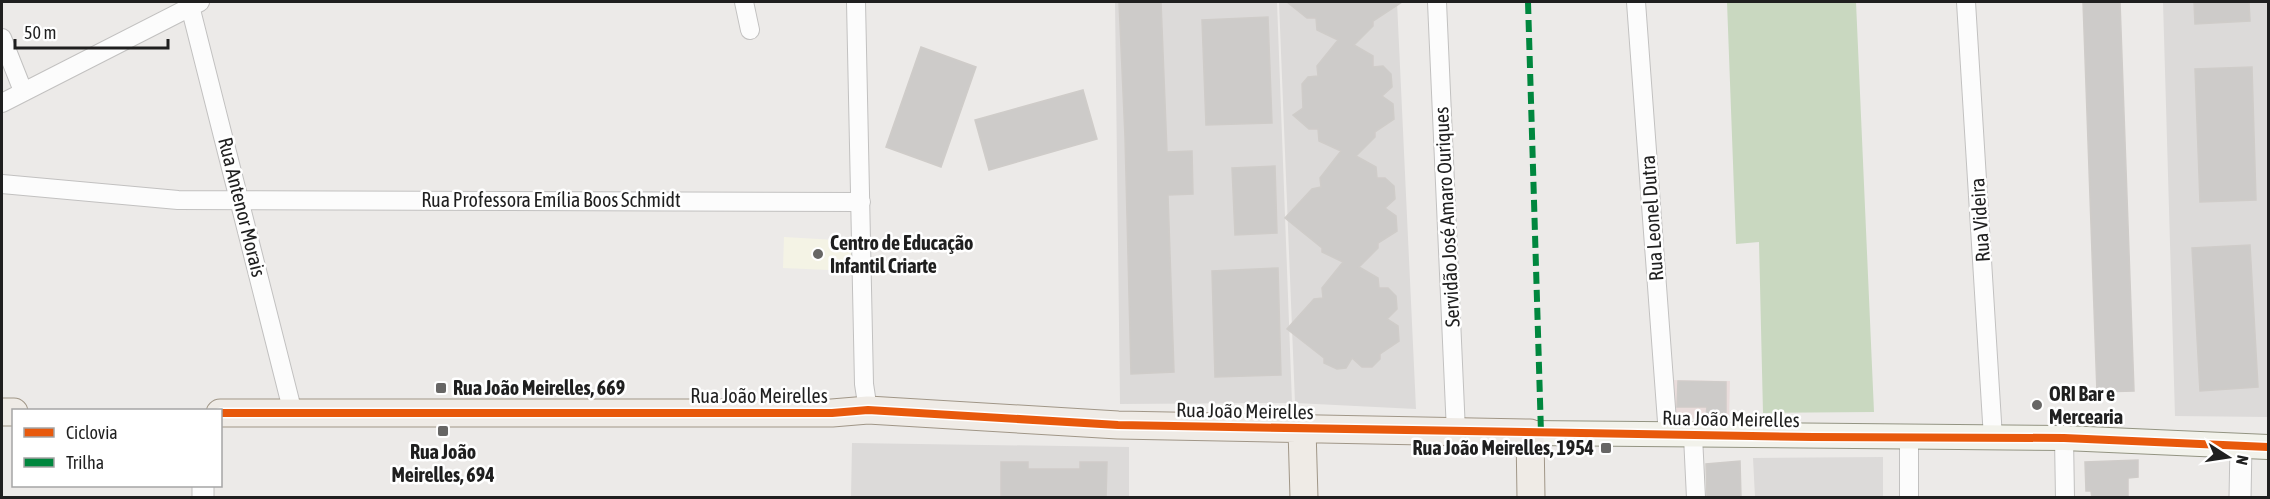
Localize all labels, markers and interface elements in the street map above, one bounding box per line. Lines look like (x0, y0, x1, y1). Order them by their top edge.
scale bar (15, 12, 168, 50)
text: 50 m (24, 22, 56, 43)
street label: Servidão José Amaro Ouriques (1429, 106, 1464, 328)
street label: Rua Antenor Morais (214, 135, 271, 279)
street label: Rua Leonel Dutra (1636, 154, 1667, 282)
street label: Rua Videira (1965, 177, 1994, 263)
street label: Rua Professora Emília Boos Schmidt (421, 188, 681, 211)
place label: Centro de Educação Infantil Criarte (830, 231, 973, 277)
marker: Centro de Educação Infantil Criarte (811, 247, 825, 261)
place label: Rua João Meirelles, 669 (453, 376, 625, 399)
marker: Rua João Meirelles, 669 (434, 381, 448, 395)
place label: ORI Bar e Mercearia (2049, 382, 2123, 428)
street label: Rua João Meirelles (690, 384, 828, 407)
street label: Rua João Meirelles (1176, 398, 1314, 423)
marker: ORI Bar e Mercearia (2030, 398, 2044, 412)
street label: Rua João Meirelles (1662, 406, 1800, 431)
legend (12, 409, 222, 487)
text: Ciclovia (66, 422, 118, 443)
marker: Rua João Meirelles, 694 (436, 424, 450, 438)
north arrow (2198, 427, 2258, 487)
place label: Rua João Meirelles, 1954 (1413, 436, 1594, 459)
place label: Rua João Meirelles, 694 (391, 440, 495, 486)
marker: Rua João Meirelles, 1954 (1599, 441, 1613, 455)
text: Trilha (66, 452, 104, 473)
text: N (2233, 454, 2252, 467)

